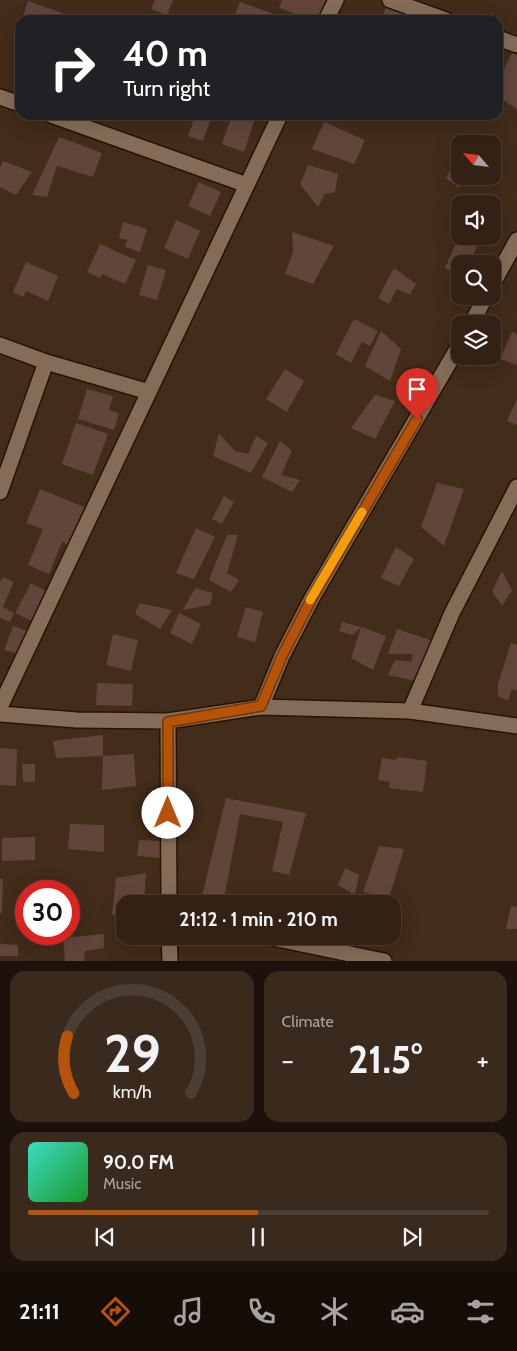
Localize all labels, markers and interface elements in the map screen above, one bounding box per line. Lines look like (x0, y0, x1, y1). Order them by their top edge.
text: 40 m (123, 32, 208, 75)
icon: right (40, 35, 105, 100)
text: Turn right (123, 75, 210, 102)
north arrow (451, 135, 501, 185)
map controls (451, 135, 501, 365)
button: sound (451, 195, 501, 245)
button: search (451, 255, 501, 305)
button: layers (451, 315, 501, 365)
pin (396, 368, 438, 419)
icon: arrive (403, 375, 431, 403)
position arrow (141, 786, 193, 838)
speed limit sign: 30 (15, 880, 80, 945)
text: 21:12 · 1 min · 210 m (179, 908, 338, 931)
text: Climate (282, 1012, 334, 1031)
text: 29 (103, 1022, 160, 1085)
text: 21.5° (348, 1036, 422, 1083)
text: − (282, 1043, 294, 1077)
text: + (477, 1043, 489, 1077)
text: km/h (112, 1081, 151, 1102)
text: 90.0 FM (103, 1151, 174, 1174)
text: Music (103, 1174, 141, 1193)
icon: previous (91, 1223, 119, 1251)
icon: pause (244, 1223, 272, 1251)
icon: next (398, 1223, 426, 1251)
icon: directions (98, 1294, 133, 1329)
icon: music (171, 1294, 206, 1329)
icon: phone (244, 1294, 279, 1329)
icon: climate (317, 1294, 352, 1329)
icon: car (390, 1294, 425, 1329)
icon: filters (463, 1294, 498, 1329)
text: 21:11 (19, 1298, 60, 1325)

